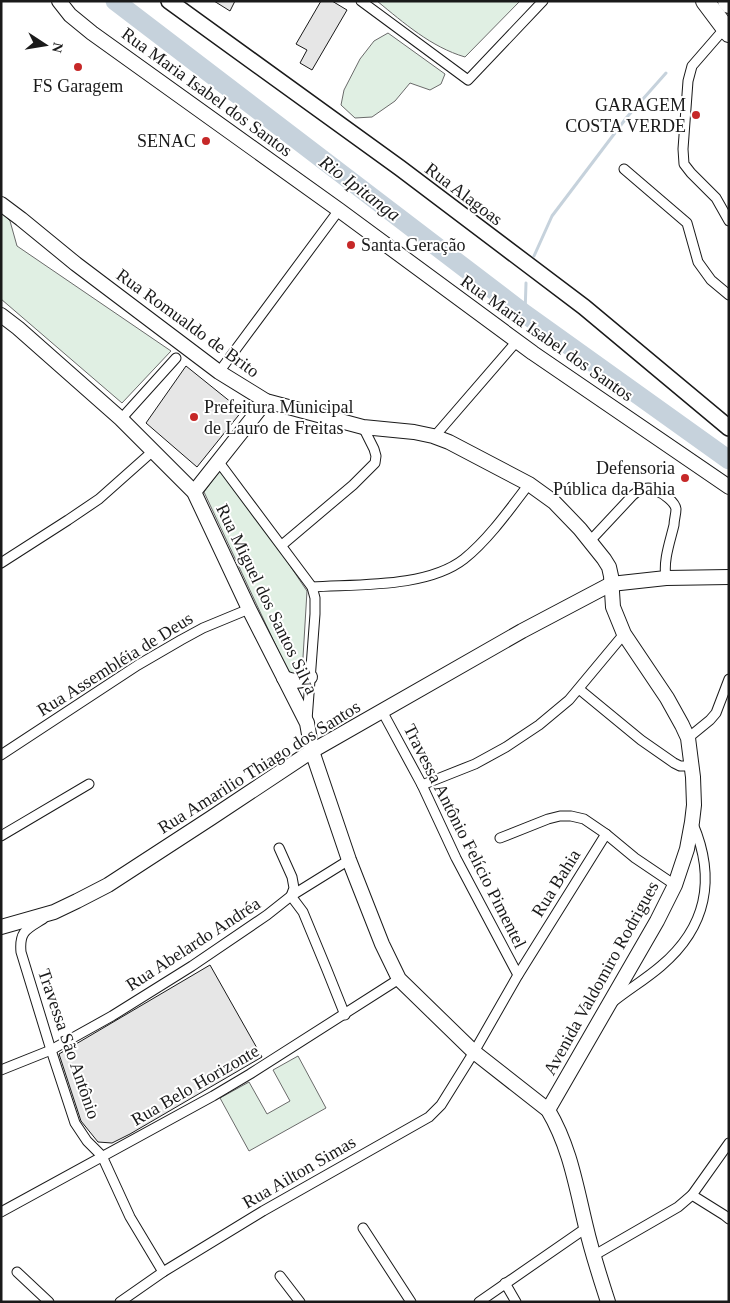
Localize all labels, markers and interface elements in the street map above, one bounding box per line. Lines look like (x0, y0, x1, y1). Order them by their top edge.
north arrow (20, 20, 70, 70)
street label: Rua Maria Isabel dos Santos (118, 23, 296, 161)
text: N (49, 41, 66, 54)
marker: FS Garagem (72, 61, 84, 73)
place label: FS Garagem (33, 76, 123, 96)
place label: GARAGEM COSTA VERDE (565, 95, 686, 136)
marker: GARAGEM COSTA VERDE (690, 109, 702, 121)
place label: SENAC (137, 131, 196, 151)
marker: SENAC (200, 135, 212, 147)
water label: Rio Ipitanga (315, 150, 404, 225)
street label: Rua Alagoas (421, 158, 507, 230)
place label: Santa Geração (361, 235, 465, 255)
marker: Santa Geração (345, 239, 357, 251)
street label: Rua Romualdo de Brito (113, 265, 263, 381)
street label: Rua Maria Isabel dos Santos (457, 271, 637, 405)
place label: Prefeitura Municipal de Lauro de Freitas (204, 397, 353, 438)
marker: Prefeitura Municipal de Lauro de Freitas (188, 411, 200, 423)
place label: Defensoria Pública da Bahia (553, 458, 675, 499)
marker: Defensoria Pública da Bahia (679, 472, 691, 484)
street label: Rua Miguel dos Santos Silva (212, 501, 322, 697)
street label: Rua Assembléia de Deus (34, 608, 196, 720)
street label: Rua Amarilio Thiago dos Santos (154, 696, 364, 838)
street label: Travessa Antônio Felício Pimentel (400, 721, 530, 951)
street label: Rua Bahia (528, 846, 584, 920)
street label: Avenida Valdomiro Rodrigues (539, 878, 663, 1078)
street label: Rua Abelardo Andréa (122, 893, 264, 995)
street label: Travessa São Antônio (34, 966, 104, 1122)
street label: Rua Belo Horizonte (128, 1040, 262, 1130)
street label: Rua Ailton Simas (239, 1132, 359, 1212)

